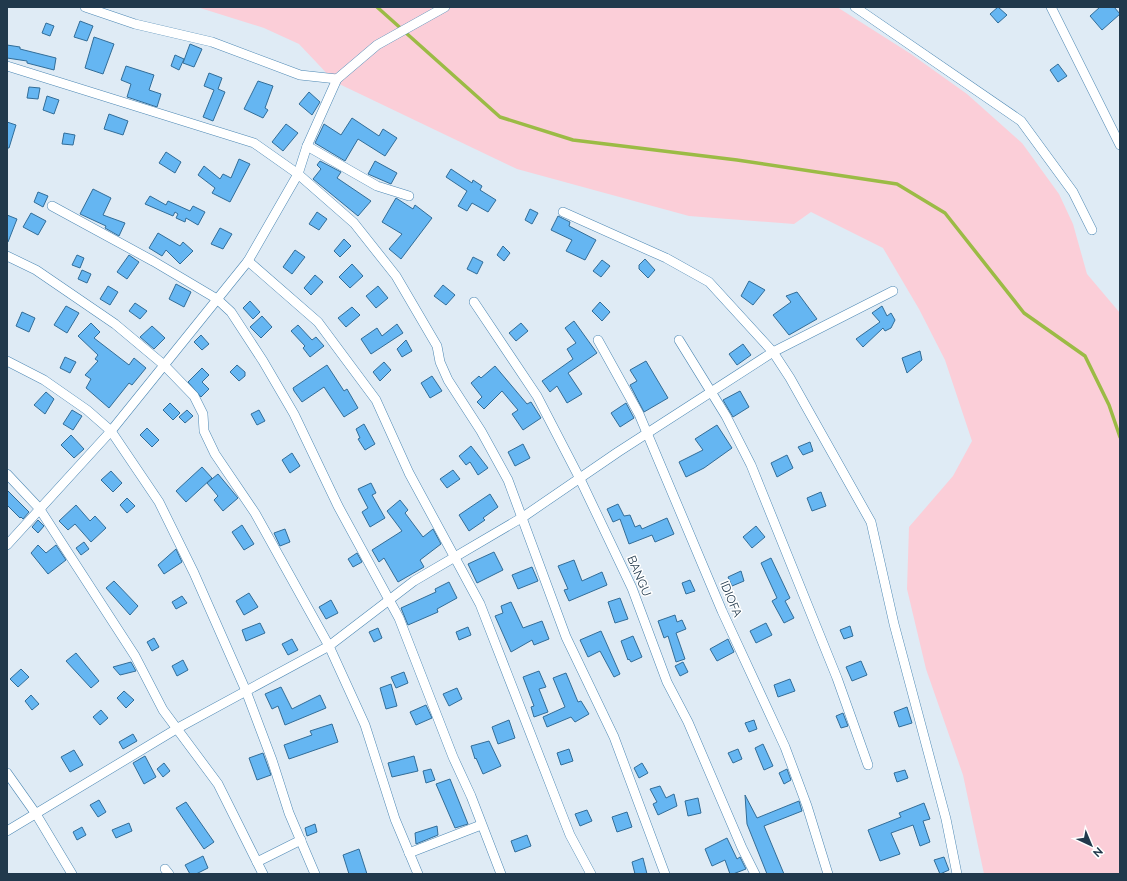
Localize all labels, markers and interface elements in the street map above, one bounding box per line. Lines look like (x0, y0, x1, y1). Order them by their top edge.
street label: BANGU (624, 554, 654, 598)
street label: IDIOFA (717, 579, 745, 619)
north arrow (1071, 825, 1111, 865)
text: N (1090, 844, 1105, 859)

